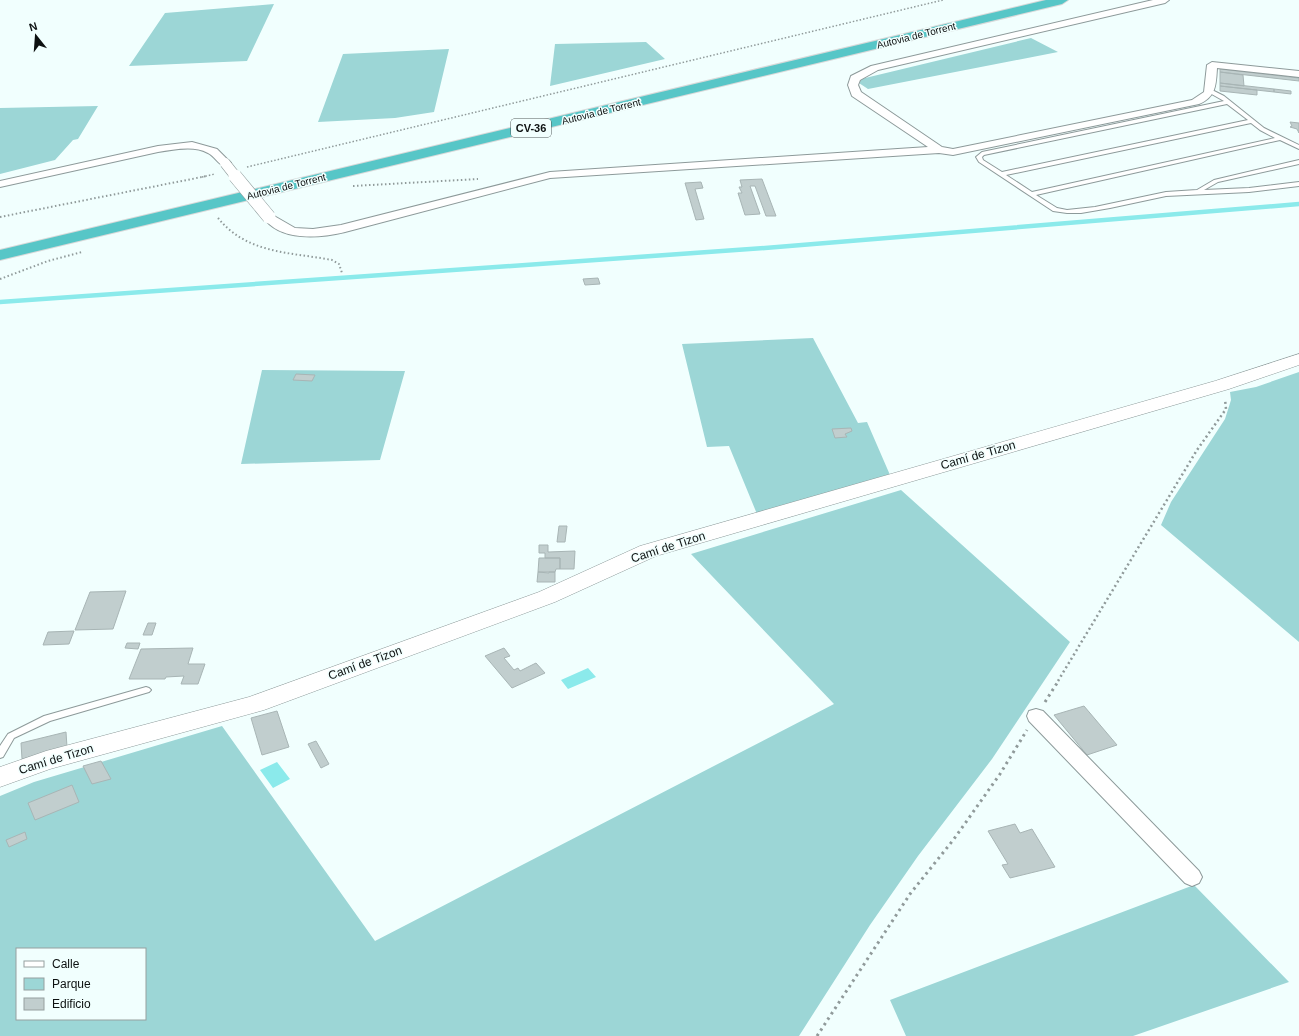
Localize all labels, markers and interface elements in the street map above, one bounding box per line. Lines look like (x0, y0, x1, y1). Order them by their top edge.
north arrow (16, 16, 56, 56)
text: N (28, 20, 39, 33)
street label: Autovia de Torrent (876, 20, 957, 51)
street label: Autovia de Torrent (561, 96, 642, 127)
road number: CV-36 (511, 119, 551, 137)
street label: Autovia de Torrent (246, 171, 327, 202)
street label: Camí de Tizon (939, 438, 1017, 472)
street label: Camí de Tizon (629, 528, 707, 566)
street label: Camí de Tizon (326, 643, 404, 683)
street label: Camí de Tizon (17, 741, 95, 777)
legend (16, 948, 146, 1020)
text: Calle (52, 957, 80, 971)
text: Parque (52, 977, 91, 991)
text: Edificio (52, 997, 91, 1011)

